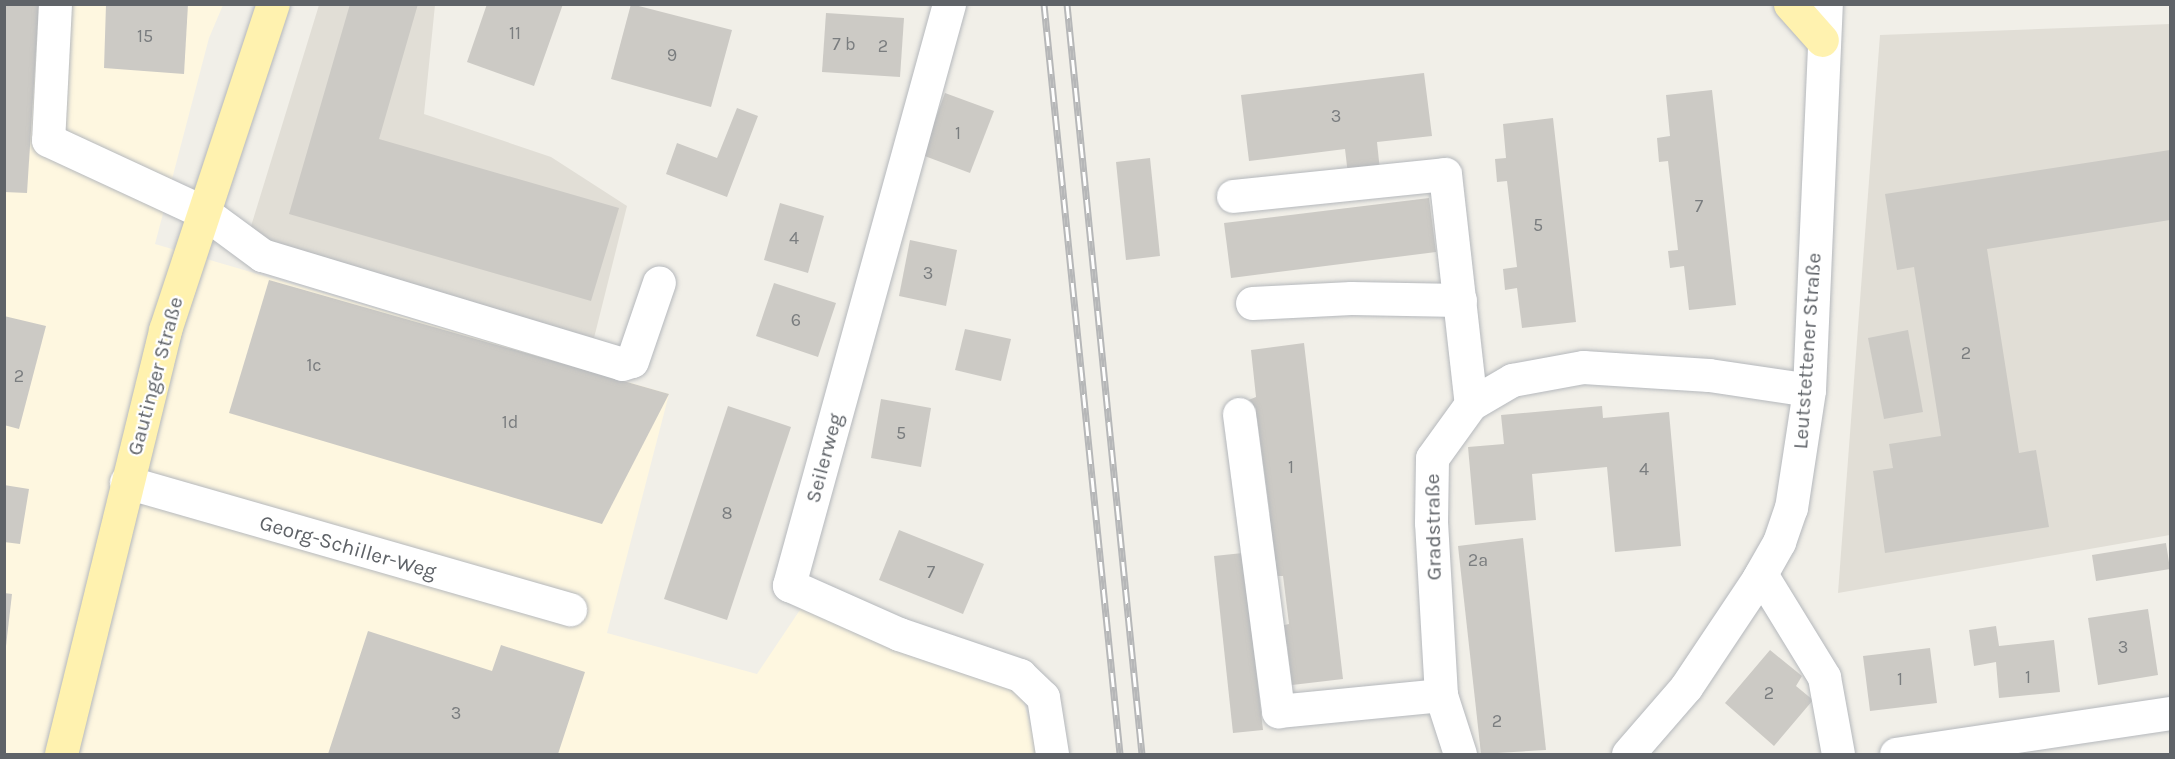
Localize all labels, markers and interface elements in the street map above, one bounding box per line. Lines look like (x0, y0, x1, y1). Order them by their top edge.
house number: 11 (509, 22, 521, 44)
house number: 15 (137, 25, 153, 47)
house number: 7 b (832, 33, 856, 55)
house number: 2 (878, 35, 888, 57)
house number: 9 (667, 44, 677, 66)
house number: 3 (1331, 105, 1341, 127)
house number: 1 (955, 122, 961, 144)
house number: 7 (1695, 195, 1703, 217)
house number: 5 (1533, 214, 1543, 236)
house number: 4 (789, 227, 799, 249)
street label: Leutstettener Straße (1788, 252, 1826, 450)
house number: 3 (923, 262, 933, 284)
street label: Gautinger Straße (122, 294, 188, 458)
house number: 6 (791, 309, 801, 331)
house number: 2 (1961, 342, 1971, 364)
house number: 1c (306, 354, 322, 376)
house number: 2 (14, 365, 24, 387)
street label: Seilerweg (800, 410, 848, 506)
house number: 1d (502, 411, 518, 433)
house number: 5 (896, 422, 906, 444)
house number: 1 (1288, 456, 1294, 478)
house number: 4 (1639, 458, 1649, 480)
street label: Gradstraße (1419, 473, 1447, 581)
house number: 8 (721, 502, 733, 524)
street label: Georg-Schiller-Weg (257, 510, 439, 584)
house number: 2a (1468, 549, 1488, 571)
house number: 7 (927, 561, 935, 583)
house number: 3 (2118, 636, 2128, 658)
house number: 1 (2025, 666, 2031, 688)
house number: 1 (1897, 668, 1903, 690)
house number: 2 (1764, 682, 1774, 704)
house number: 3 (451, 702, 461, 724)
house number: 2 (1492, 710, 1502, 732)

